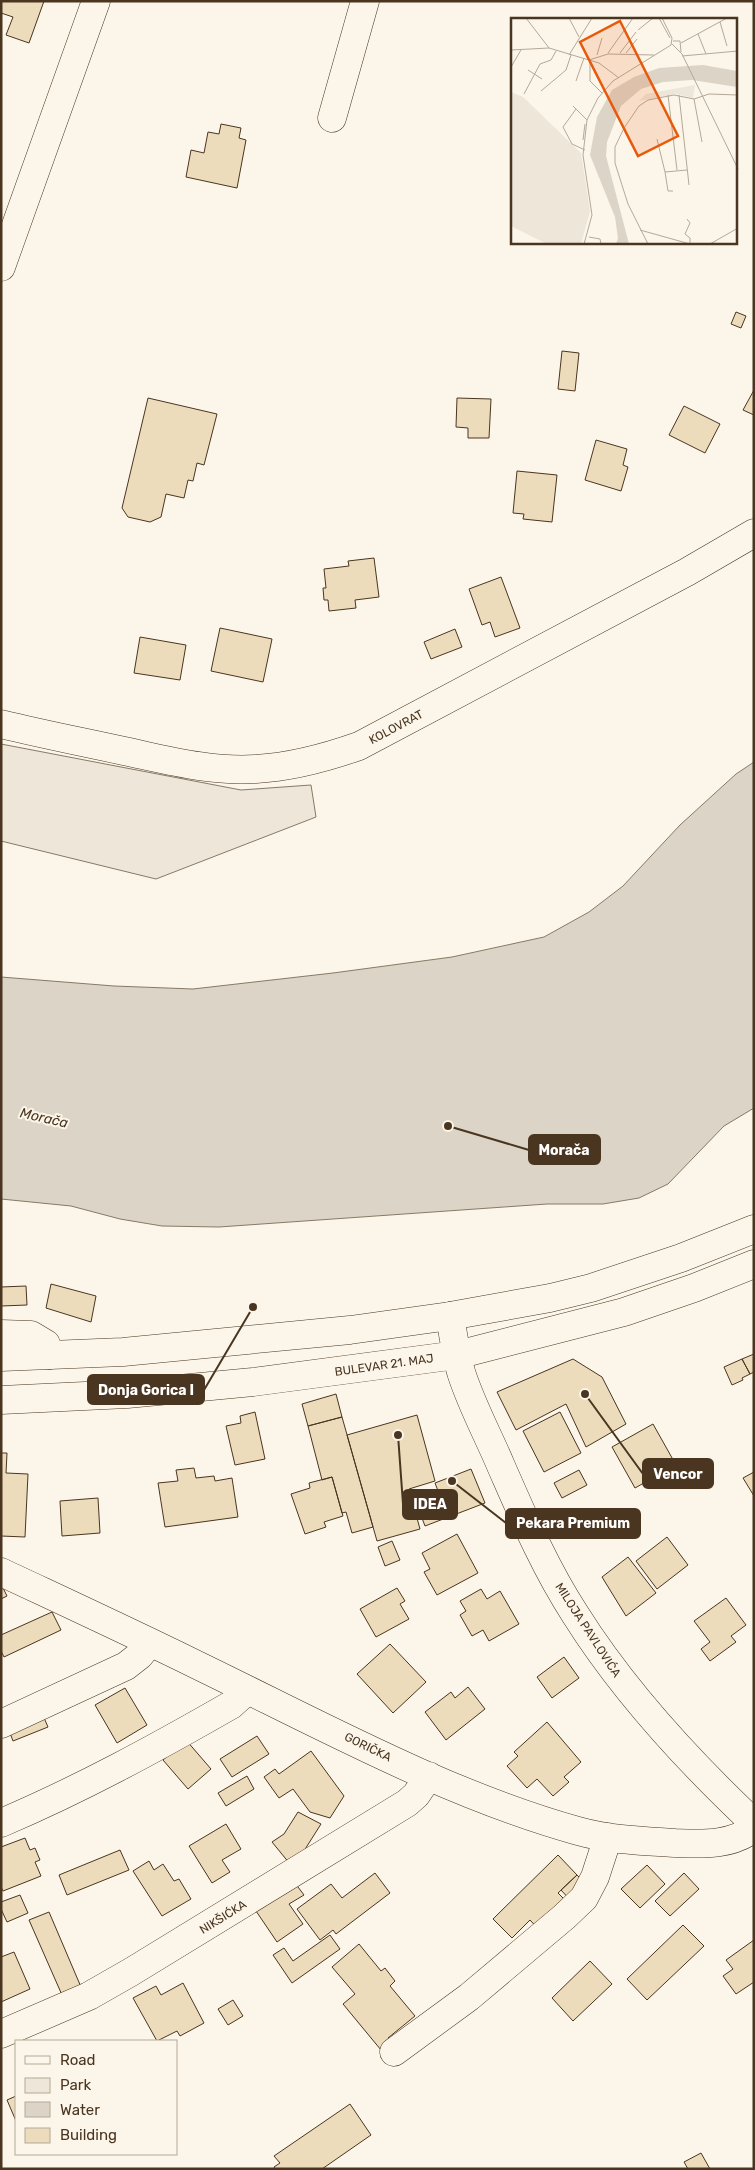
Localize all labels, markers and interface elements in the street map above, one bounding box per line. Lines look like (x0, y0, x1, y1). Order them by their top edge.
inset map (511, 18, 738, 244)
street label: KOLOVRAT (367, 707, 425, 747)
water label: Morača (18, 1104, 70, 1132)
callout: Morača (529, 1135, 600, 1164)
text: Morača (538, 1142, 590, 1159)
street label: BULEVAR 21. MAJ (334, 1351, 434, 1379)
callout: Donja Gorica I (88, 1375, 204, 1404)
text: Donja Gorica I (98, 1382, 194, 1399)
callout: Vencor (643, 1459, 713, 1488)
text: Vencor (653, 1466, 703, 1483)
callout: IDEA (403, 1490, 457, 1519)
text: IDEA (413, 1496, 447, 1513)
callout: Pekara Premium (506, 1509, 640, 1538)
text: Pekara Premium (516, 1515, 630, 1532)
street label: MILOJA PAVLOVIĆA (552, 1580, 624, 1680)
street label: GORIČKA (342, 1730, 394, 1764)
street label: NIKŠIĆKA (197, 1897, 249, 1937)
legend (15, 2040, 178, 2155)
text: Road (60, 2051, 96, 2069)
text: Park (60, 2076, 91, 2094)
text: Water (60, 2101, 100, 2119)
text: Building (60, 2126, 117, 2144)

